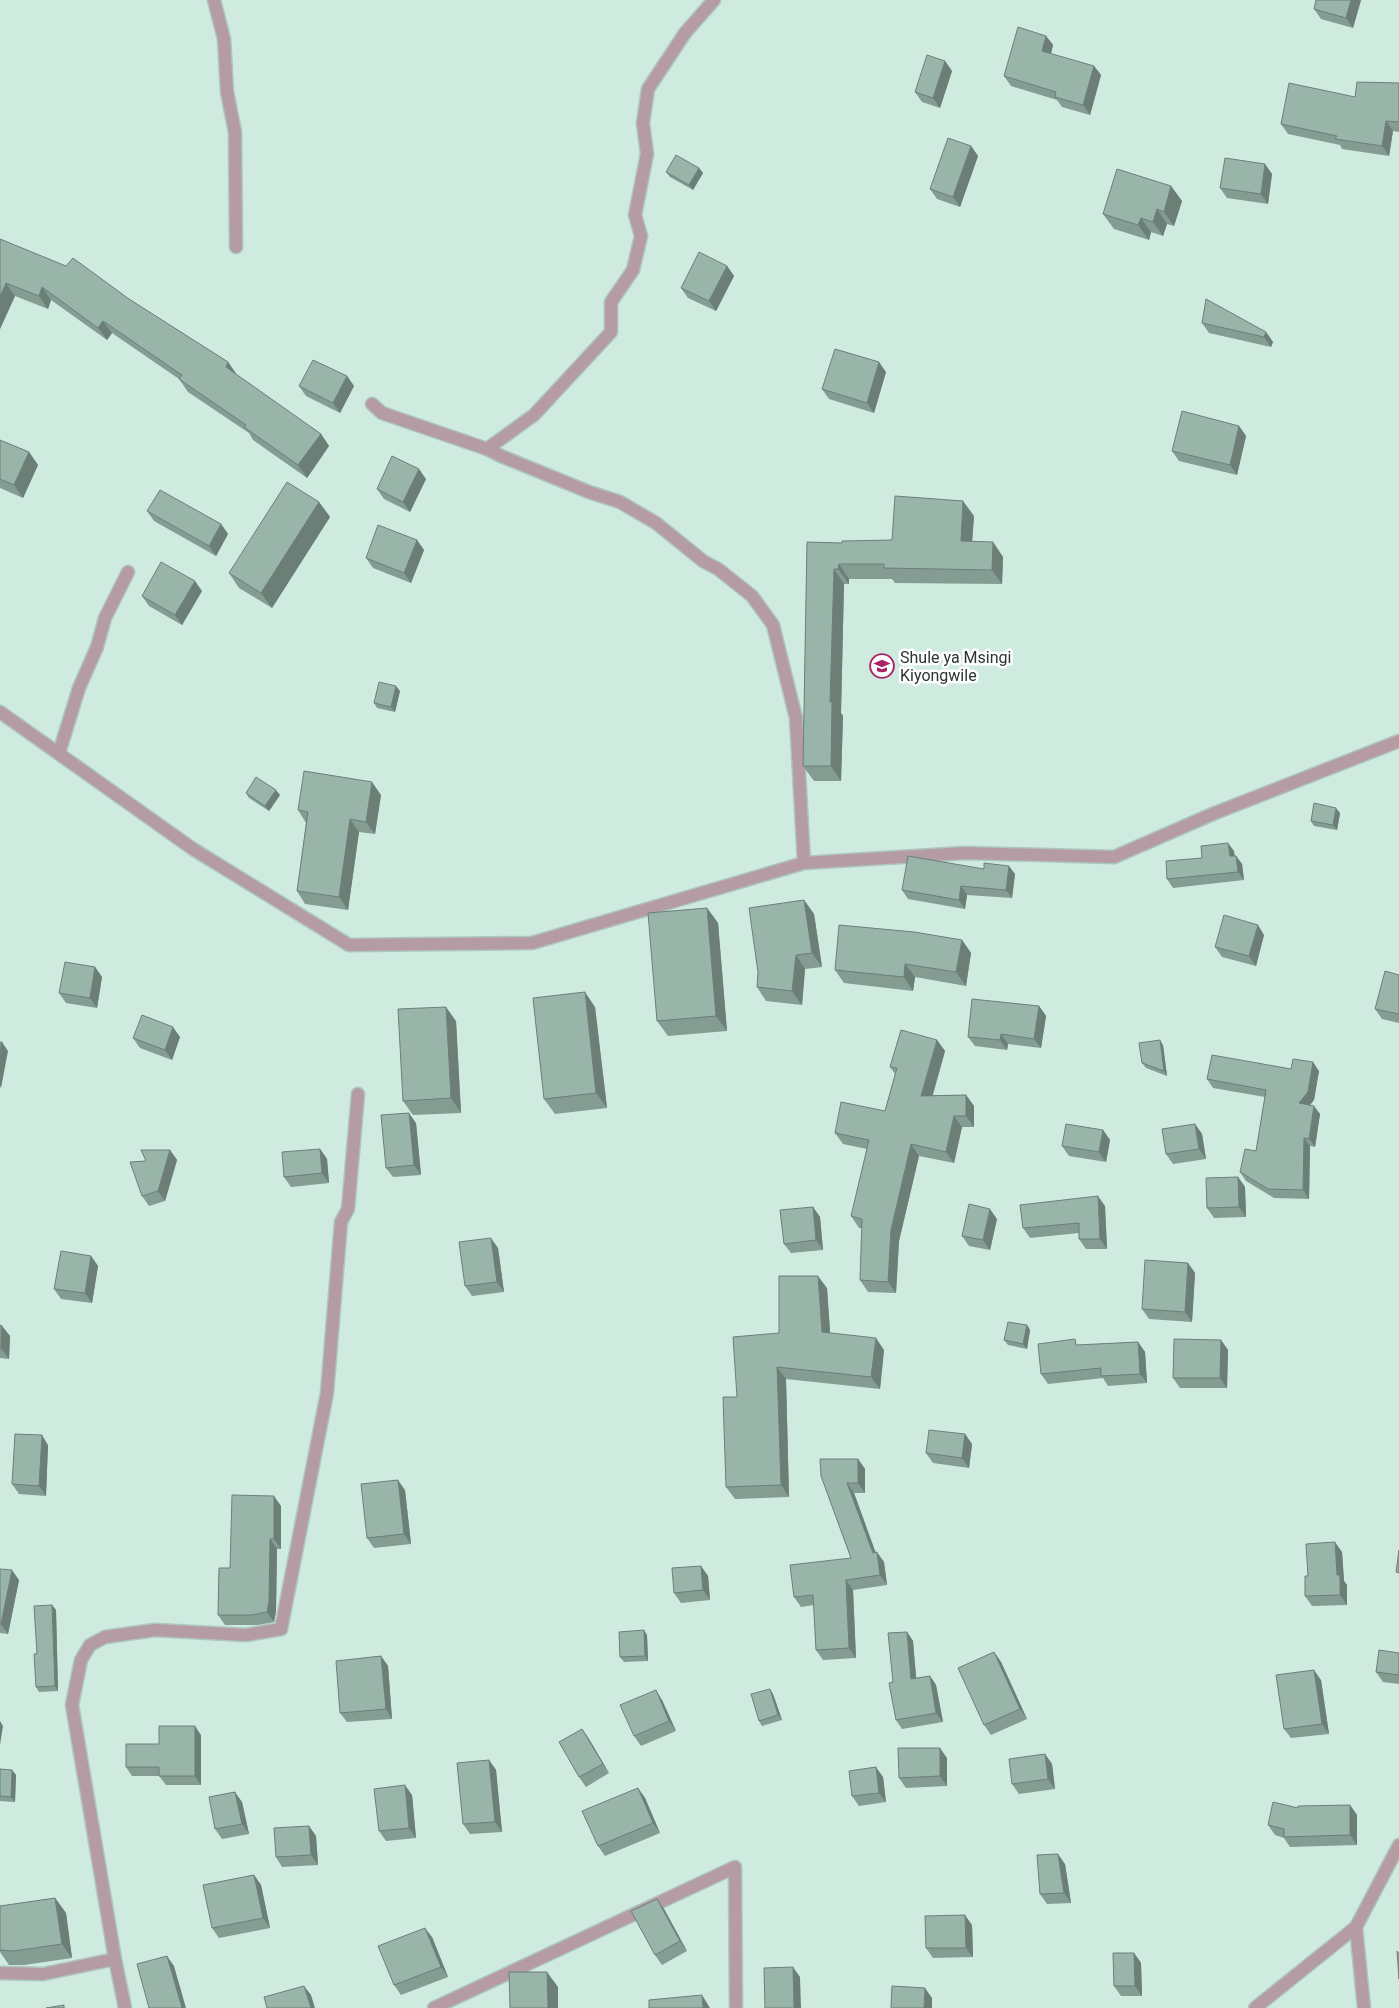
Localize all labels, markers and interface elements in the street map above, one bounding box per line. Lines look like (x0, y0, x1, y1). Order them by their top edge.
place label: Shule ya Msingi Kiyongwile (900, 648, 1011, 685)
school or university icon: Shule ya Msingi Kiyongwile (869, 653, 895, 679)

